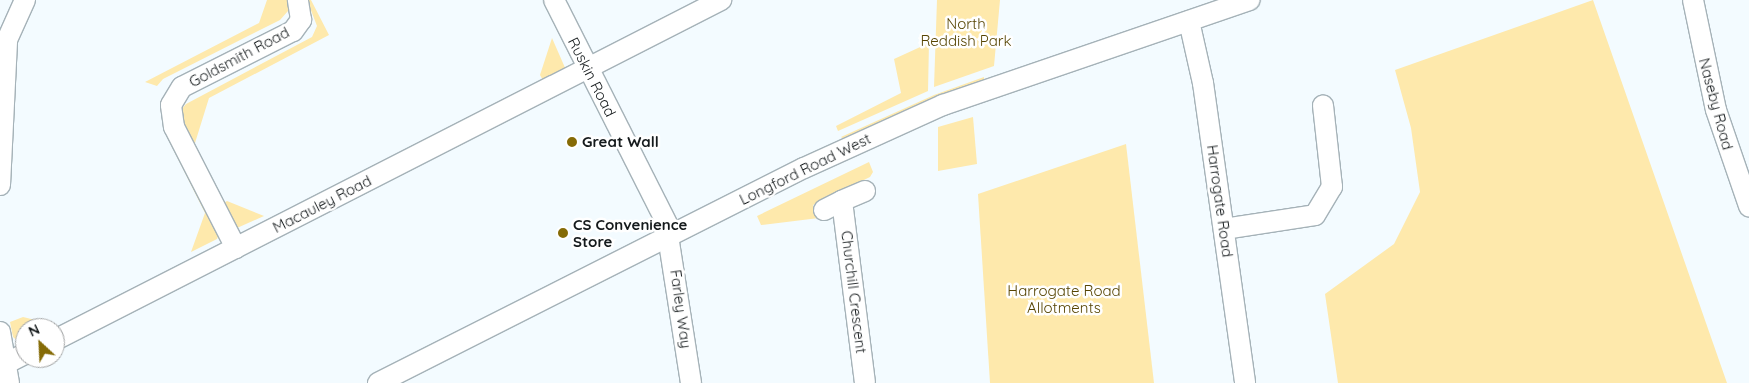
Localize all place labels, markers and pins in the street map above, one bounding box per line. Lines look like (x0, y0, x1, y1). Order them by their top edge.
place label: Great Wall (582, 133, 659, 151)
marker: Great Wall (566, 136, 578, 148)
place label: CS Convenience Store (573, 215, 687, 250)
marker: CS Convenience Store (557, 227, 569, 239)

